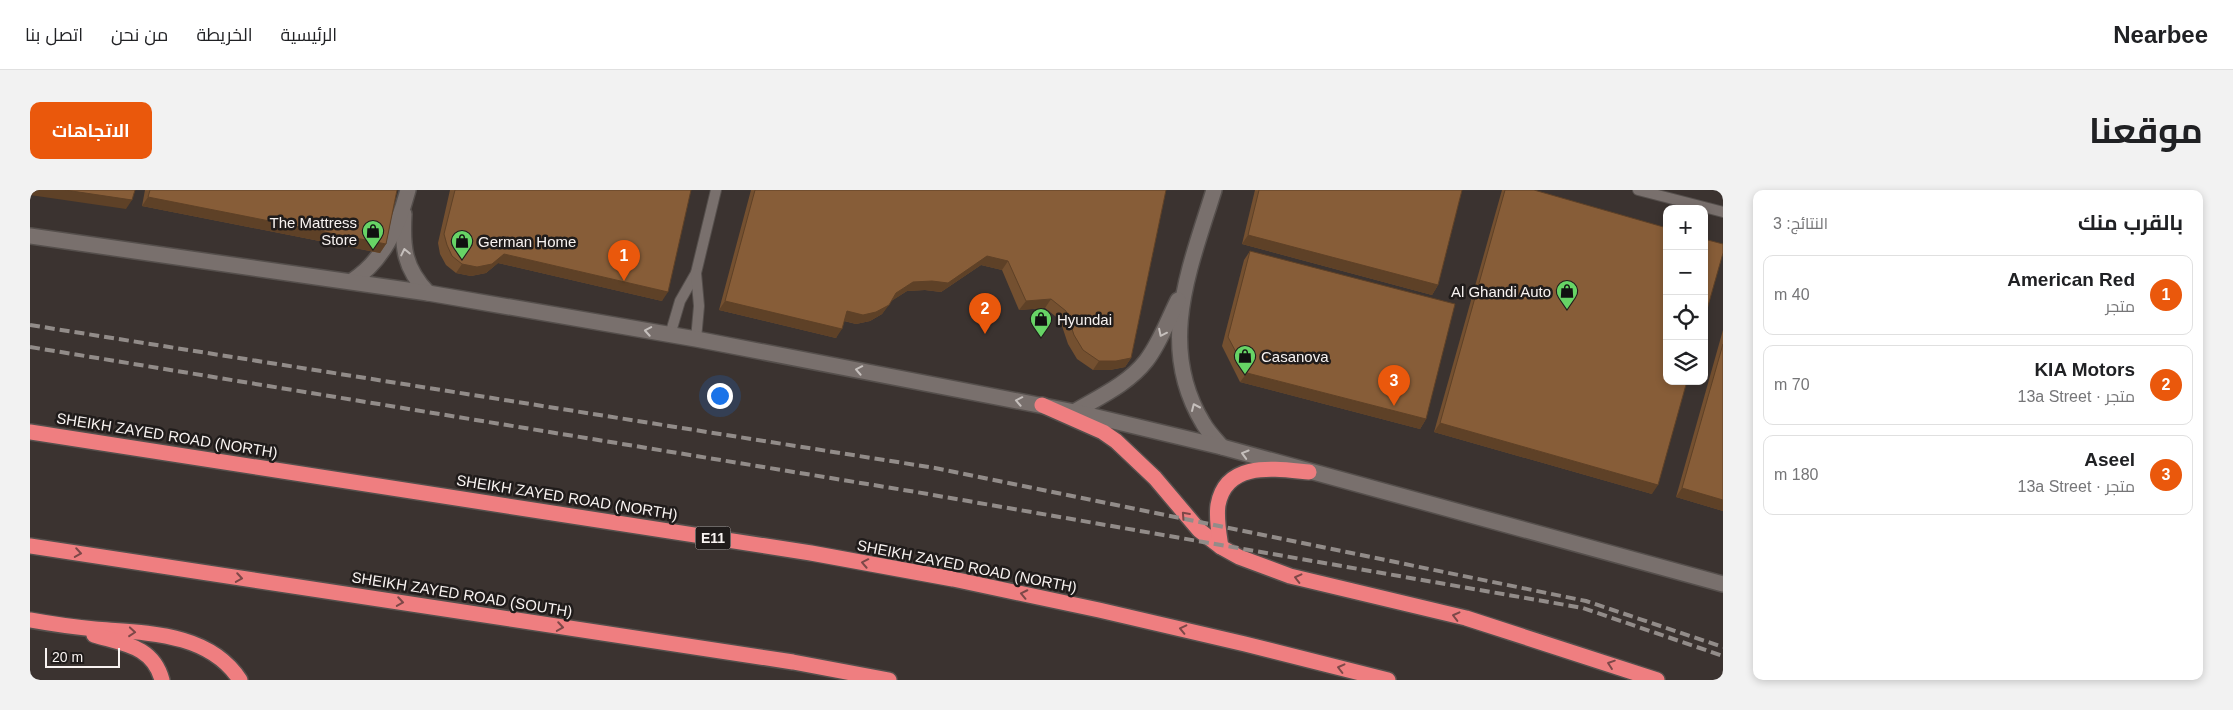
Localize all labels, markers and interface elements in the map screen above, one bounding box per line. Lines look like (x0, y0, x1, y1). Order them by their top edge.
text: Nearbee (2113, 21, 2208, 48)
text: اتصل بنا (25, 25, 83, 45)
text: من نحن (111, 25, 168, 45)
text: الخريطة (196, 25, 253, 45)
text: الرئيسية (281, 25, 337, 45)
button: الاتجاهات (30, 102, 152, 159)
text: موقعنا (2089, 111, 2203, 150)
map controls (1663, 205, 1708, 385)
button: + (1663, 205, 1708, 250)
text: بالقرب منك (2078, 211, 2183, 234)
place label: The Mattress Store (269, 214, 357, 248)
text: النتائج: 3 (1773, 215, 1828, 232)
shop icon: The Mattress Store (361, 219, 385, 250)
shop icon: German Home (450, 229, 474, 260)
place label: German Home (478, 233, 576, 250)
pin: 1 (608, 240, 640, 281)
one-way arrow (400, 247, 411, 256)
button: − (1663, 250, 1708, 295)
text: American Red (2007, 269, 2135, 290)
shop icon: Al Ghandi Auto (1555, 279, 1579, 310)
place label: Al Ghandi Auto (1451, 283, 1551, 300)
text: 40 m (1774, 286, 1810, 303)
text: 1 (2162, 286, 2170, 303)
pin: 2 (969, 293, 1001, 334)
button: locate (1663, 295, 1708, 340)
text: متجر (2106, 298, 2135, 315)
shop icon: Hyundai (1029, 307, 1053, 338)
place label: Hyundai (1057, 311, 1112, 328)
one-way arrow (643, 326, 651, 337)
one-way arrow (1158, 328, 1168, 337)
button: layers (1663, 340, 1708, 385)
shop icon: Casanova (1233, 344, 1257, 375)
place label: Casanova (1261, 348, 1329, 365)
text: KIA Motors (2034, 359, 2135, 380)
pin: 3 (1378, 365, 1410, 406)
one-way arrow (855, 366, 863, 376)
text: 70 m (1774, 376, 1810, 393)
text: 2 (2162, 376, 2170, 393)
your location (707, 383, 733, 409)
text: متجر · 13a Street (2018, 388, 2135, 405)
one-way arrow (1014, 396, 1023, 407)
one-way arrow (1191, 403, 1201, 412)
street label: SHEIKH ZAYED ROAD (NORTH) (55, 409, 279, 461)
one-way arrow (1241, 449, 1250, 459)
text: Aseel (2084, 449, 2135, 470)
text: 180 m (1774, 466, 1818, 483)
text: 3 (2162, 466, 2170, 483)
street label: SHEIKH ZAYED ROAD (NORTH) (455, 471, 679, 523)
text: متجر · 13a Street (2018, 478, 2135, 495)
one-way arrow (1182, 511, 1191, 520)
road number: E11 (696, 526, 730, 549)
street label: SHEIKH ZAYED ROAD (NORTH) (856, 536, 1078, 596)
one-way arrow (74, 548, 83, 558)
one-way arrow (861, 558, 869, 569)
street label: SHEIKH ZAYED ROAD (SOUTH) (351, 568, 573, 620)
one-way arrow (235, 572, 243, 582)
one-way arrow (1295, 573, 1303, 583)
one-way arrow (1020, 590, 1029, 600)
one-way arrow (395, 597, 404, 607)
one-way arrow (1452, 611, 1461, 622)
one-way arrow (556, 621, 565, 631)
one-way arrow (1179, 624, 1188, 635)
one-way arrow (129, 626, 137, 637)
scale bar (45, 645, 120, 668)
text: 20 m (52, 649, 83, 665)
one-way arrow (1607, 660, 1616, 670)
one-way arrow (1336, 663, 1345, 674)

